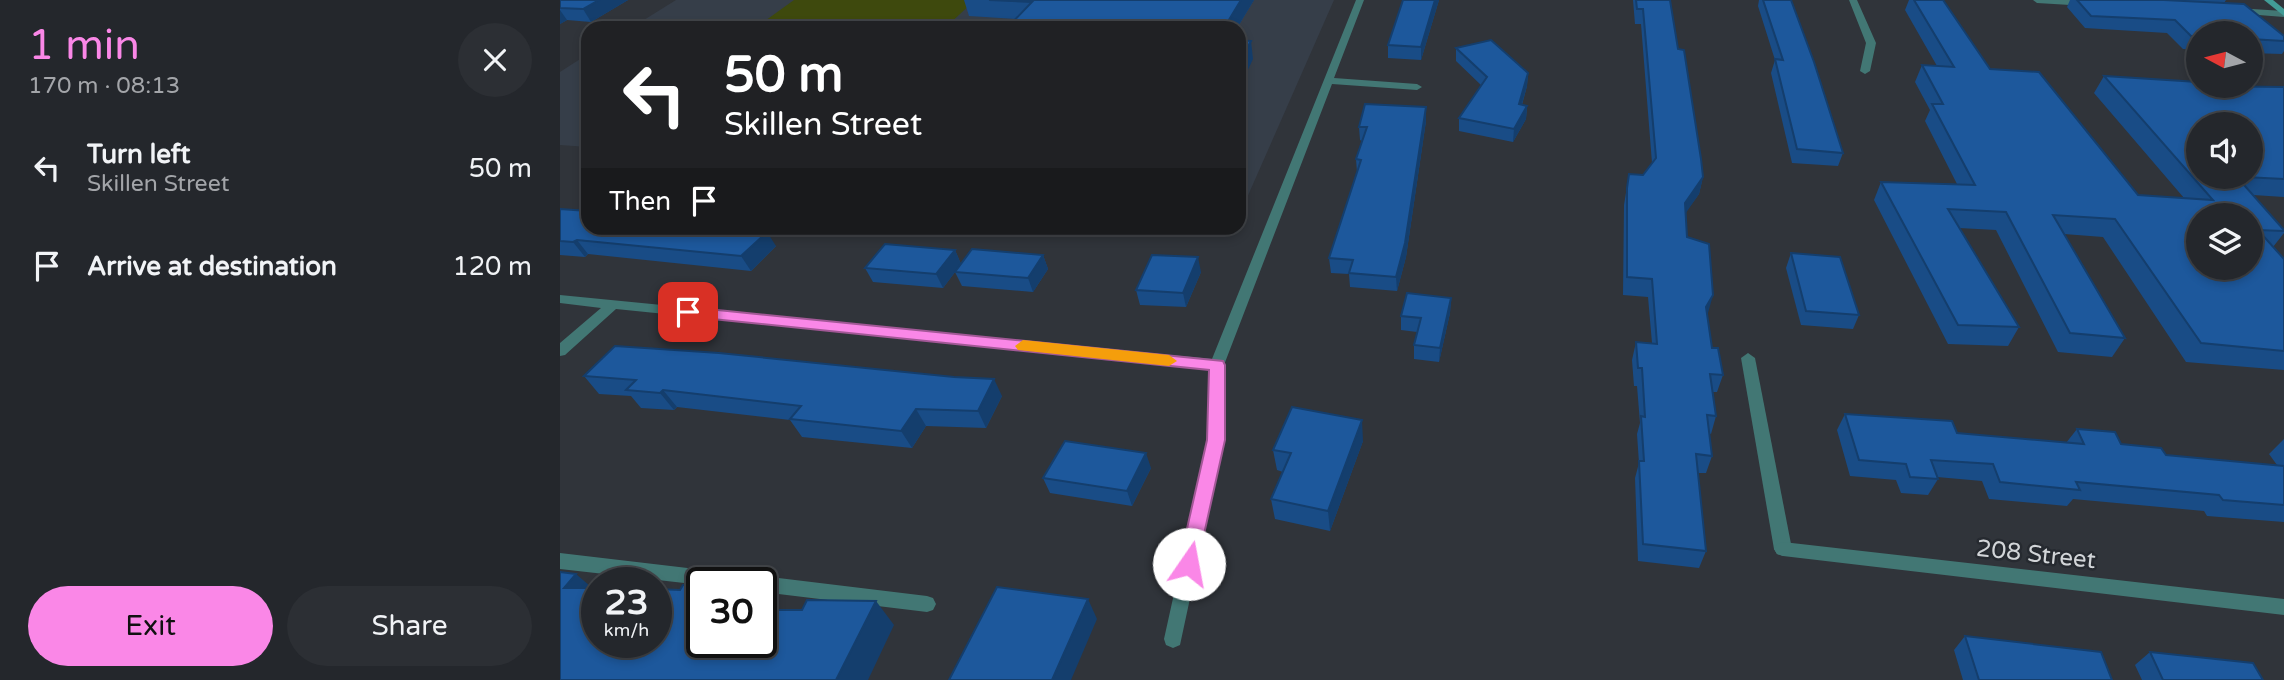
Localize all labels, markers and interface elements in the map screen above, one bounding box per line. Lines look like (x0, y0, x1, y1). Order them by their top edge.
text: 1 min (28, 20, 140, 71)
north arrow (2186, 21, 2263, 98)
map controls (2186, 21, 2263, 280)
button: close (458, 23, 532, 97)
text: 50 m (724, 46, 843, 105)
icon: left (609, 49, 700, 140)
text: 170 m · 08:13 (28, 72, 180, 100)
text: Skillen Street (724, 106, 922, 144)
button: sound (2186, 112, 2263, 189)
text: Turn left (87, 139, 190, 170)
icon: left (28, 149, 66, 187)
text: 50 m (469, 153, 532, 184)
text: Skillen Street (87, 170, 229, 198)
icon: arrive (685, 182, 723, 220)
text: Then (609, 186, 671, 217)
button: layers (2186, 203, 2263, 280)
icon: arrive (28, 247, 66, 285)
text: Arrive at destination (87, 251, 337, 282)
text: 120 m (452, 251, 532, 282)
pin (658, 282, 718, 342)
icon: arrive (669, 293, 707, 331)
position arrow (1152, 527, 1226, 601)
street label: 208 Street (1975, 534, 2097, 575)
speed limit sign: 30 (686, 567, 777, 658)
text: 23 (605, 582, 648, 624)
button: Exit (28, 586, 273, 666)
button: Share (287, 586, 532, 666)
text: km/h (604, 619, 649, 641)

